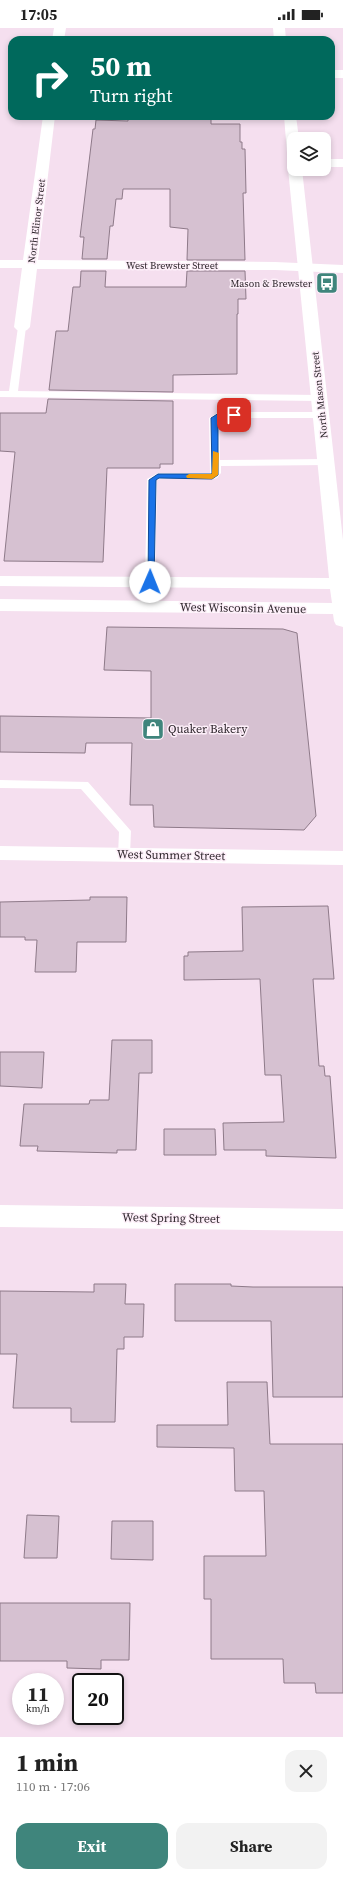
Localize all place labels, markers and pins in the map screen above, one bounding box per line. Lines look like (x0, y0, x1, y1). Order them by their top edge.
bus stop icon: Mason & Brewster (314, 270, 340, 296)
place label: Mason & Brewster (230, 277, 313, 290)
pin (217, 398, 251, 432)
shop icon: Quaker Bakery (140, 716, 166, 742)
place label: Quaker Bakery (168, 721, 248, 737)

